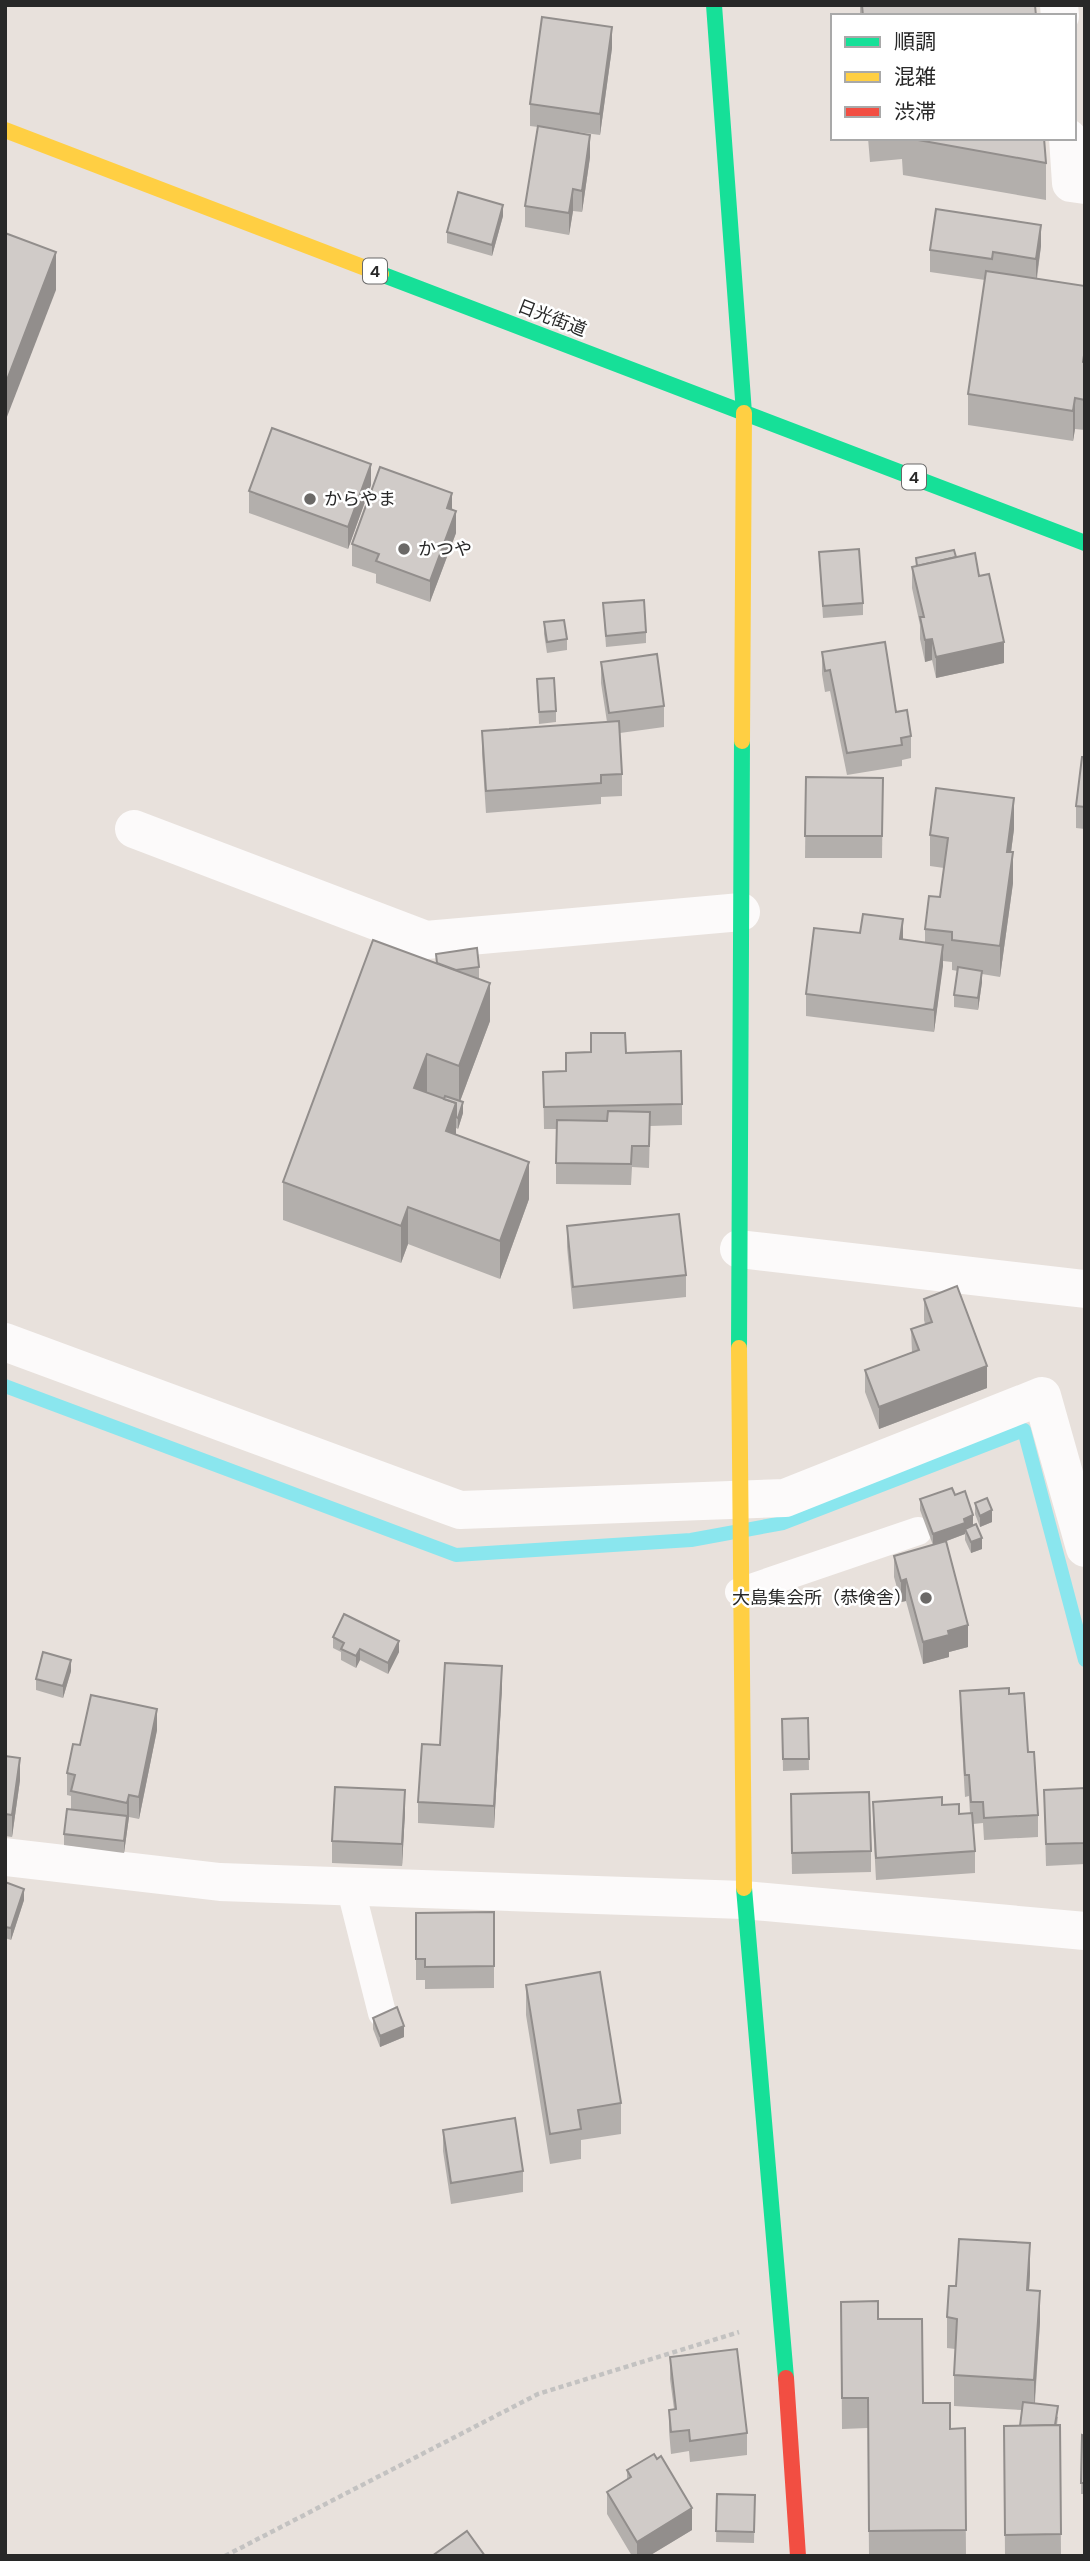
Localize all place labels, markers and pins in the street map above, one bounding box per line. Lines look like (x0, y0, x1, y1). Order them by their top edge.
place label: からやま (324, 487, 396, 511)
marker: からやま (302, 491, 318, 507)
place label: かつや (418, 537, 472, 561)
marker: かつや (396, 541, 412, 557)
place label: 大島集会所（恭倹舎） (732, 1586, 912, 1610)
marker: 大島集会所（恭倹舎） (918, 1590, 934, 1606)

